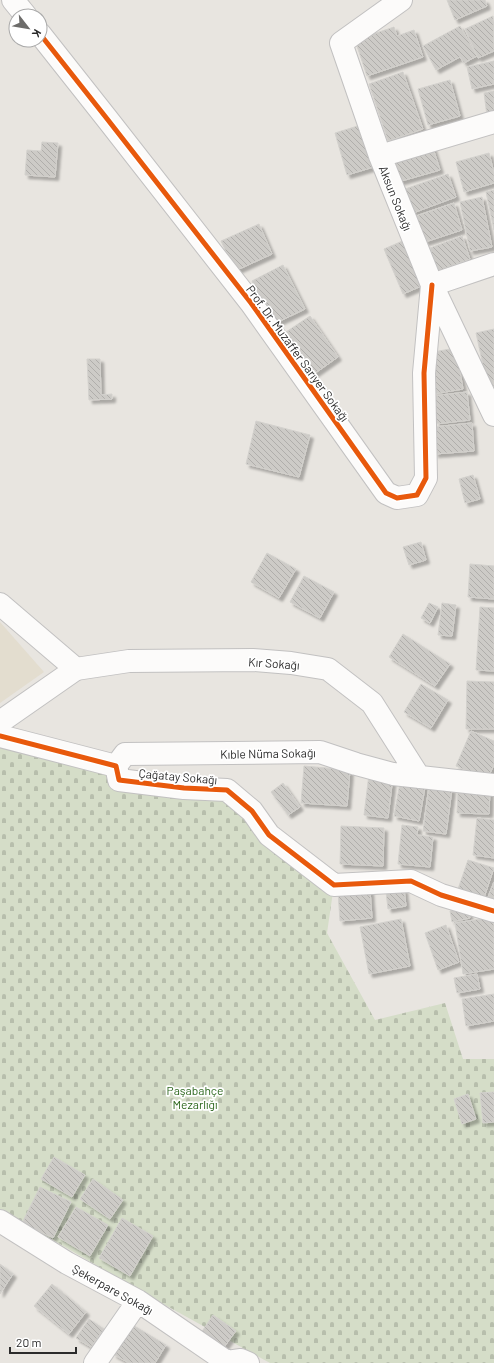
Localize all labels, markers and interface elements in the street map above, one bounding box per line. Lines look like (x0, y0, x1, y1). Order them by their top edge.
north arrow (8, 8, 48, 48)
text: K (30, 27, 44, 40)
street label: Aksun Sokağı (377, 163, 415, 233)
street label: Prof. Dr. Muzaffer Sarıyer Sokağı (244, 282, 352, 424)
street label: Kır Sokağı (248, 654, 300, 672)
street label: Kıble Nüma Sokağı (220, 745, 316, 761)
street label: Çağatay Sokağı (138, 766, 218, 786)
park label: Paşabahçe Mezarlığı (167, 1083, 223, 1111)
street label: Şekerpare Sokağı (70, 1261, 156, 1317)
scale bar (10, 1329, 76, 1355)
text: 20 m (16, 1335, 42, 1349)

